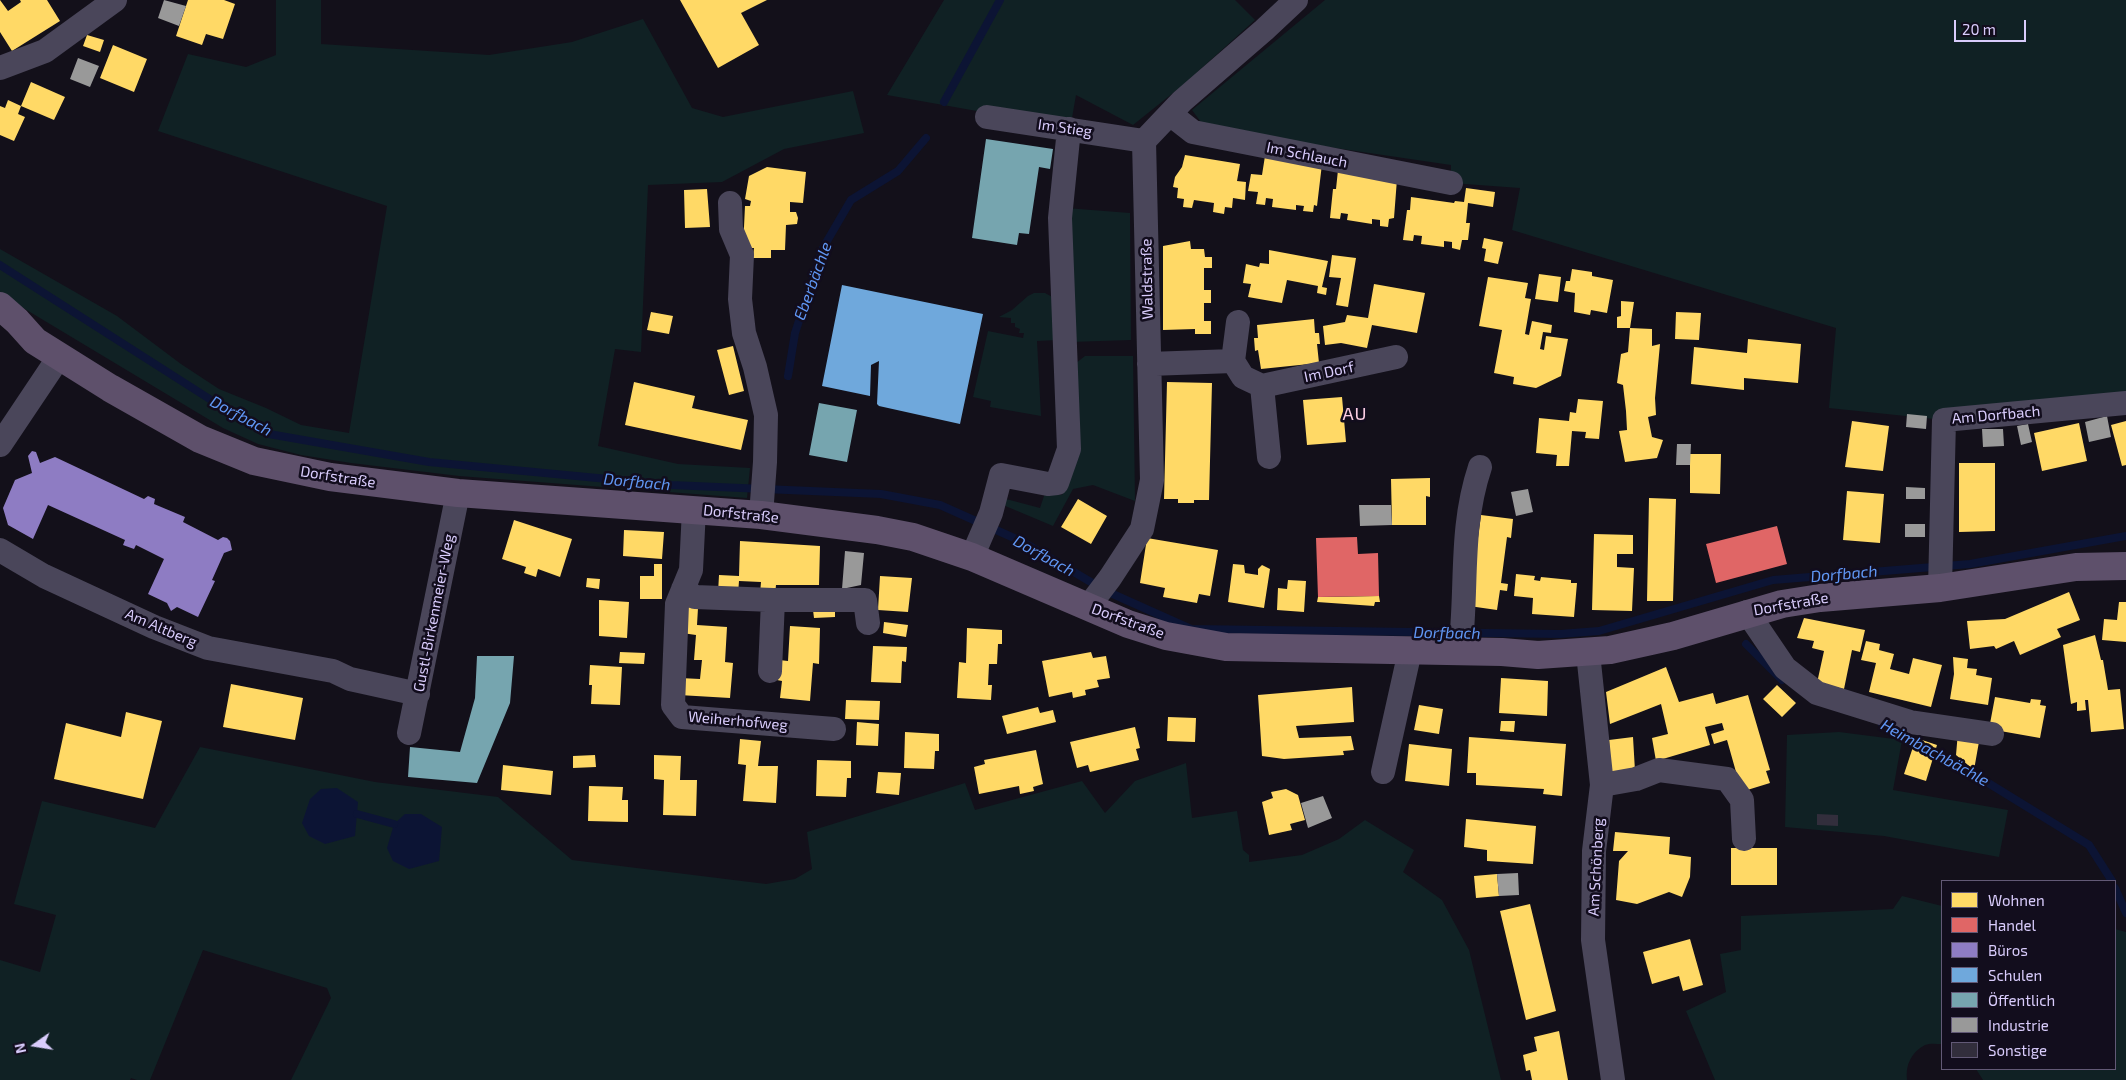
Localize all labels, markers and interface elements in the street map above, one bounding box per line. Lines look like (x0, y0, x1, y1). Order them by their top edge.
scale bar (1956, 10, 2028, 42)
text: 20 m (1962, 20, 1996, 38)
street label: Im Stieg (1037, 115, 1093, 141)
street label: Im Schlauch (1265, 138, 1349, 172)
street label: Waldstraße (1137, 238, 1157, 320)
water label: Eberbächle (790, 239, 836, 323)
street label: Im Dorf (1302, 358, 1356, 386)
water label: Dorfbach (207, 392, 275, 440)
street label: Am Dorfbach (1951, 402, 2041, 428)
district label: AU (1342, 403, 1368, 425)
street label: Dorfstraße (299, 462, 377, 492)
water label: Dorfbach (603, 470, 671, 494)
street label: Dorfstraße (702, 501, 780, 527)
water label: Dorfbach (1010, 531, 1078, 581)
street label: Gustl-Birkenmeier-Weg (410, 532, 458, 694)
water label: Dorfbach (1810, 562, 1878, 586)
street label: Dorfstraße (1752, 589, 1830, 619)
street label: Dorfstraße (1089, 600, 1167, 642)
street label: Am Altberg (122, 605, 200, 651)
water label: Dorfbach (1413, 623, 1481, 643)
street label: Weiherhofweg (687, 708, 789, 734)
water label: Heimbachbächle (1877, 715, 1993, 791)
street label: Am Schönberg (1584, 817, 1608, 917)
legend (1941, 880, 2116, 1070)
text: Wohnen (1988, 891, 2045, 909)
text: Handel (1988, 916, 2036, 934)
text: Büros (1988, 941, 2028, 959)
text: Schulen (1988, 966, 2042, 984)
text: Öffentlich (1988, 991, 2055, 1009)
text: Industrie (1988, 1016, 2049, 1034)
north arrow (10, 1020, 60, 1070)
text: Sonstige (1988, 1041, 2047, 1059)
text: N (10, 1042, 29, 1055)

